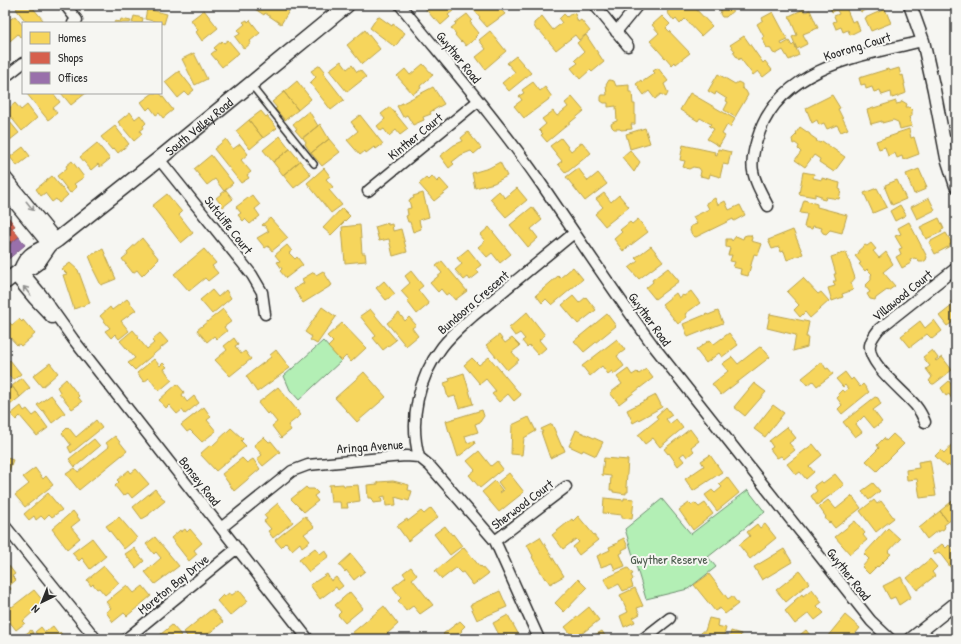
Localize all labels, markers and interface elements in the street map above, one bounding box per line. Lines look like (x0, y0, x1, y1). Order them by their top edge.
legend (22, 22, 162, 94)
street label: Gwyther Road (432, 27, 486, 87)
street label: Koorong Court (821, 27, 893, 65)
text: Homes (58, 29, 86, 46)
text: Shops (58, 49, 84, 66)
text: Offices (58, 69, 88, 86)
street label: South Valley Road (161, 93, 236, 159)
street label: Kinther Court (384, 108, 447, 164)
street label: Sutcliffe Court (201, 192, 258, 258)
one-way arrow (25, 201, 34, 212)
street label: Villawood Court (868, 265, 936, 325)
street label: Bundoora Crescent (433, 266, 513, 338)
one-way arrow (22, 285, 31, 296)
street label: Gwyther Road (624, 289, 676, 349)
street label: Aringa Avenue (336, 435, 404, 457)
street label: Bonsey Road (175, 453, 225, 509)
street label: Sherwood Court (487, 474, 557, 533)
street label: Gwyther Road (823, 544, 875, 604)
street label: Moreton Bay Drive (134, 550, 212, 618)
park label: Gwyther Reserve (630, 550, 708, 568)
north arrow (22, 582, 62, 622)
text: N (28, 602, 42, 616)

